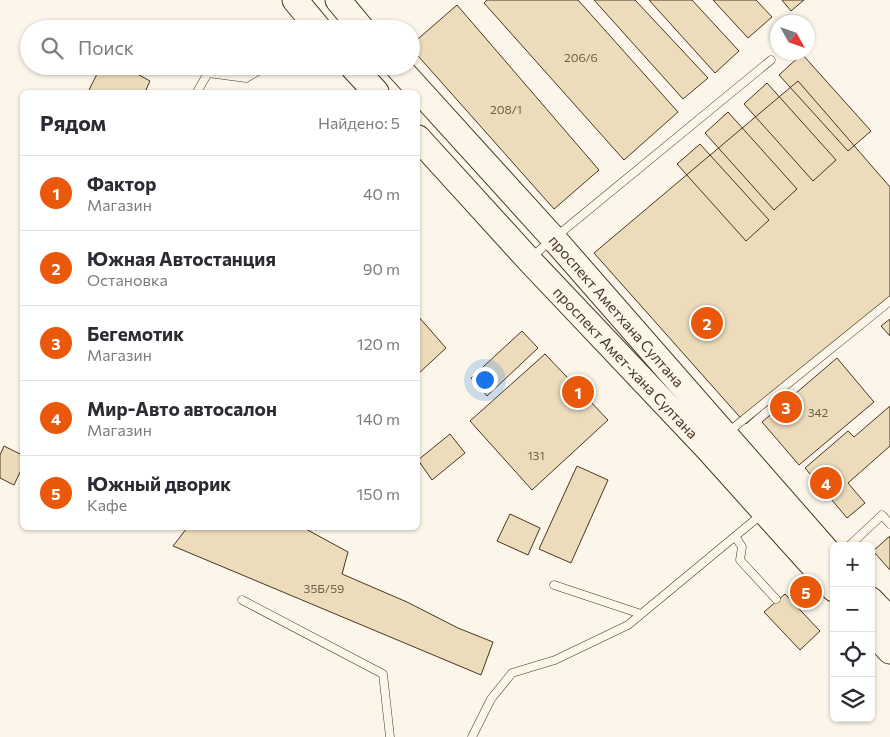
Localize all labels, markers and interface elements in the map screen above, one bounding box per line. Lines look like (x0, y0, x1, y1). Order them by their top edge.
north arrow (770, 15, 815, 60)
search box (20, 20, 420, 75)
icon: search (38, 34, 66, 62)
text: Поиск (78, 36, 134, 59)
house number: 206/6 (564, 50, 598, 64)
house number: 208/1 (490, 102, 522, 116)
text: Рядом (40, 110, 106, 135)
text: Найдено: 5 (318, 113, 400, 132)
text: Фактор (87, 172, 156, 195)
text: 1 (52, 184, 60, 203)
text: 40 m (363, 184, 400, 203)
text: Магазин (87, 195, 152, 214)
street label: проспект Аметхана Султана (545, 231, 688, 391)
text: Южная Автостанция (87, 247, 276, 270)
text: 2 (51, 259, 61, 278)
text: 90 m (363, 259, 400, 278)
text: Остановка (87, 270, 168, 289)
street label: проспект Амет-хана Султана (550, 283, 702, 442)
pin: 2 (691, 304, 723, 342)
text: Бегемотик (87, 322, 184, 345)
text: 3 (51, 334, 61, 353)
text: 120 m (357, 334, 400, 353)
text: Магазин (87, 345, 152, 364)
your location (472, 367, 498, 393)
pin: 1 (562, 373, 594, 411)
pin: 3 (770, 388, 802, 426)
text: Мир-Авто автосалон (87, 397, 277, 420)
house number: 342 (808, 405, 829, 419)
text: 4 (51, 409, 61, 428)
text: 140 m (356, 409, 400, 428)
text: Магазин (87, 420, 152, 439)
house number: 131 (527, 448, 545, 462)
pin: 4 (810, 464, 842, 502)
text: Южный дворик (87, 472, 231, 495)
text: 5 (51, 484, 61, 503)
text: 150 m (357, 484, 400, 503)
text: Кафе (87, 495, 127, 514)
map controls (830, 542, 875, 722)
button: + (830, 542, 875, 587)
pin: 5 (790, 573, 822, 611)
house number: 35Б/59 (304, 581, 344, 595)
button: − (830, 587, 875, 632)
button: locate (830, 632, 875, 677)
button: layers (830, 677, 875, 722)

